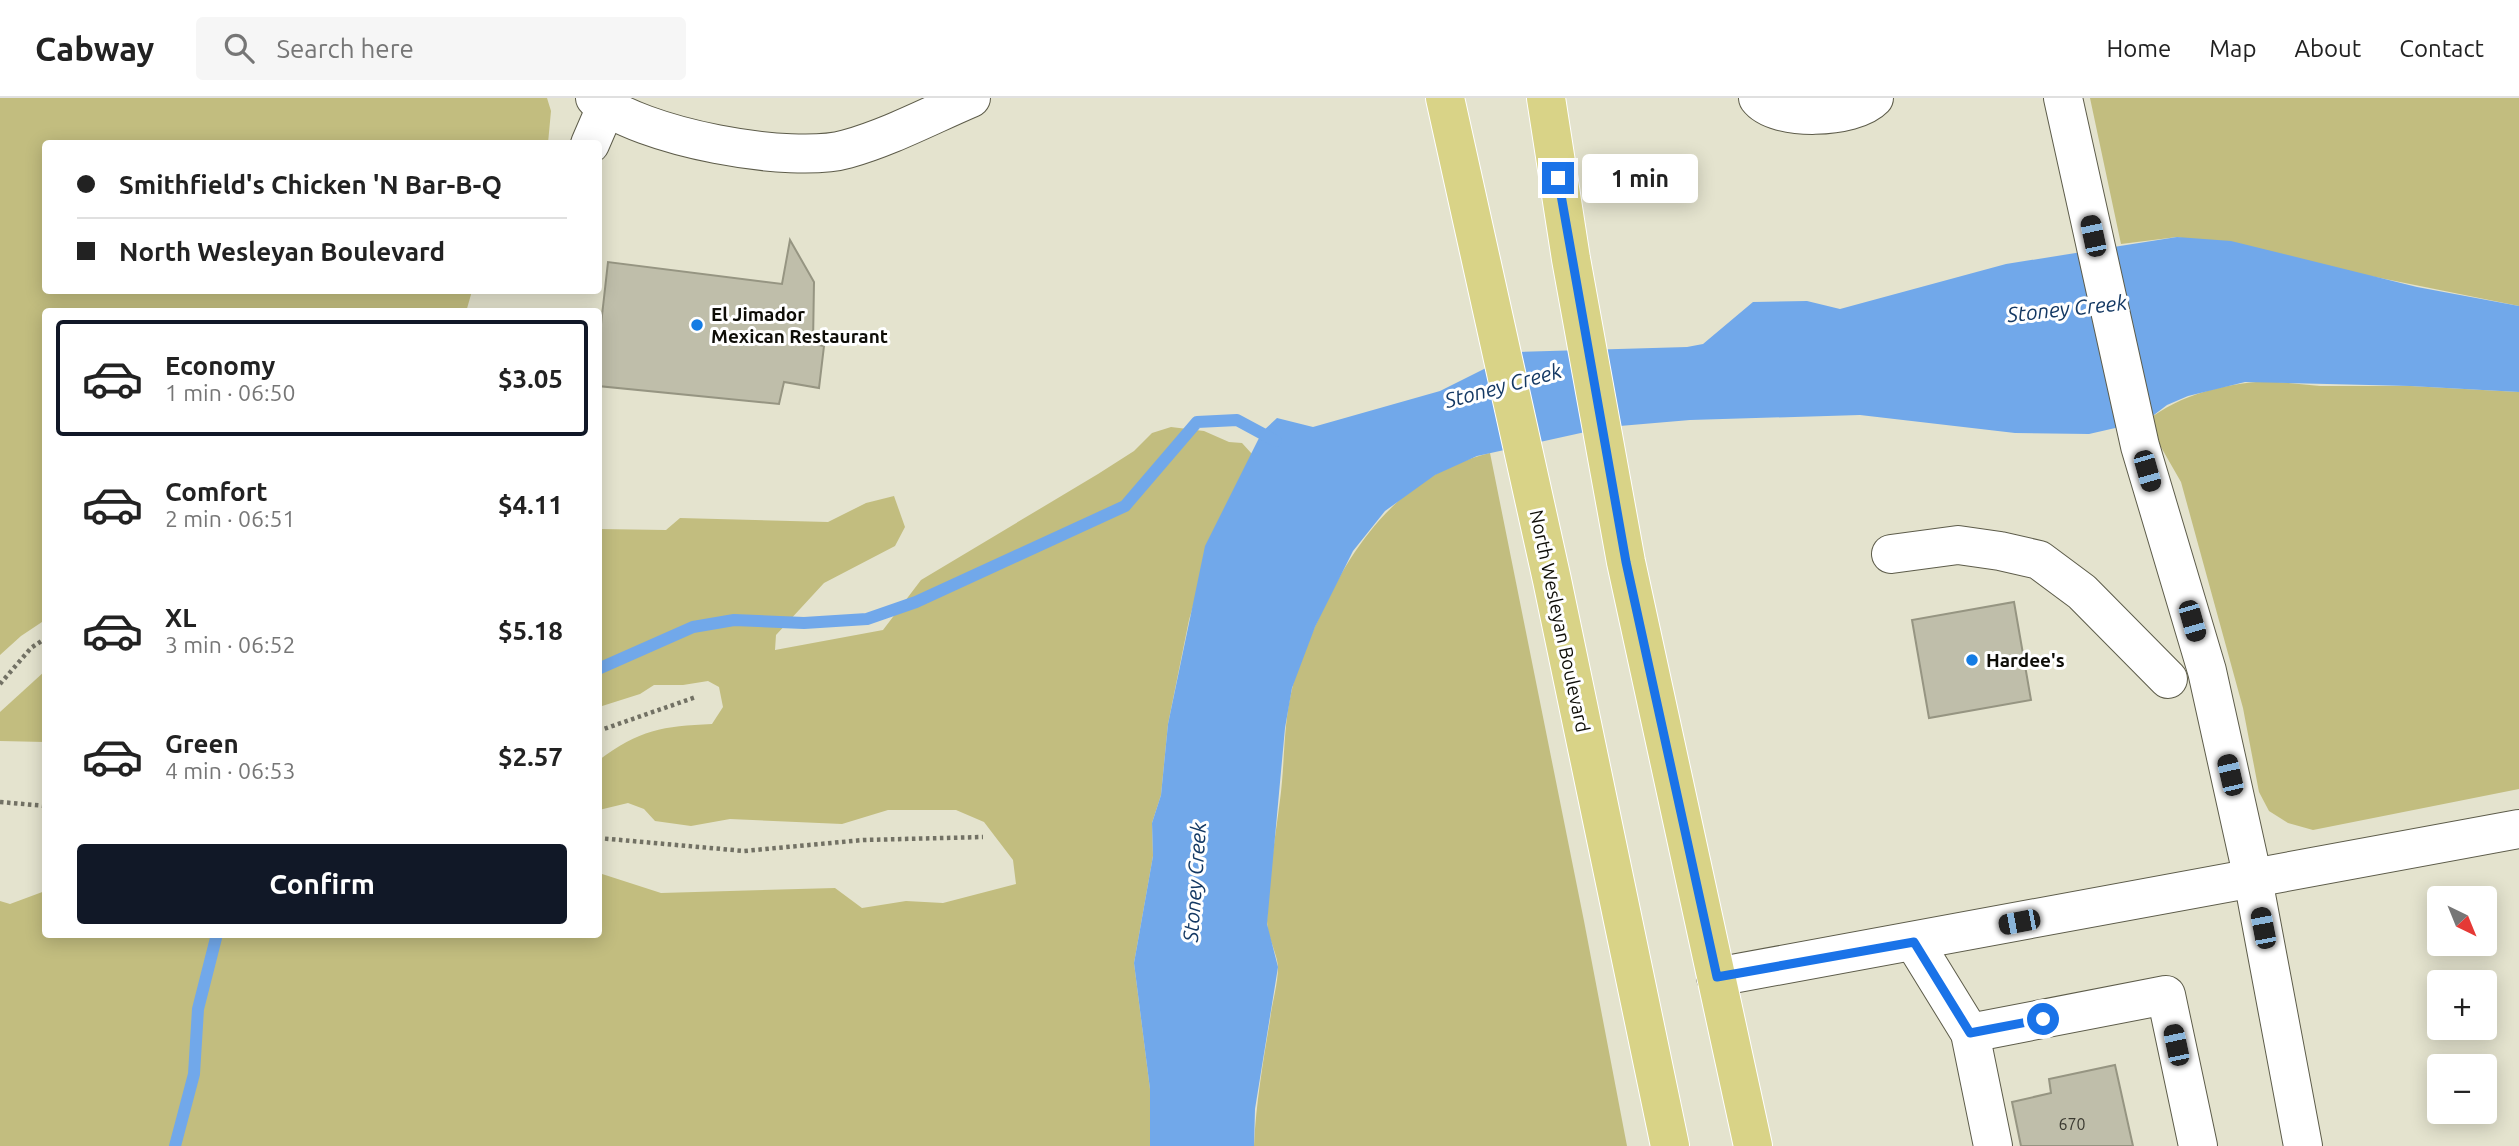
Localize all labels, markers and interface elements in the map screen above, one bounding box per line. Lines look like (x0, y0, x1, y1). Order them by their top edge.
search box (196, 17, 686, 80)
icon: search (220, 29, 258, 67)
text: Cabway (35, 30, 154, 67)
text: Search here (276, 34, 414, 63)
text: Home (2106, 35, 2171, 62)
text: Map (2209, 35, 2256, 62)
text: About (2294, 35, 2361, 62)
text: Contact (2399, 35, 2484, 62)
callout: 1 min (1582, 154, 1698, 202)
route end (1542, 162, 1574, 194)
text: 1 min (1611, 166, 1669, 191)
text: Smithfield's Chicken 'N Bar-B-Q (119, 170, 502, 199)
car (2079, 213, 2108, 259)
text: North Wesleyan Boulevard (119, 237, 445, 266)
water label: Stoney Creek (2005, 290, 2128, 326)
place label: El Jimador Mexican Restaurant (711, 303, 888, 347)
marker: El Jimador Mexican Restaurant (689, 317, 705, 333)
icon: car (81, 347, 144, 410)
text: Economy (165, 351, 275, 380)
water label: Stoney Creek (1441, 358, 1564, 412)
text: $3.05 (498, 364, 563, 393)
text: 1 min · 06:50 (165, 380, 296, 405)
car (2132, 448, 2163, 494)
icon: car (81, 473, 144, 536)
text: Comfort (165, 477, 268, 506)
text: $4.11 (498, 490, 563, 519)
text: 2 min · 06:51 (165, 506, 296, 531)
street label: North Wesleyan Boulevard (1526, 508, 1594, 734)
car (2177, 598, 2208, 644)
icon: car (81, 599, 144, 662)
text: XL (165, 603, 196, 632)
text: $5.18 (498, 616, 563, 645)
text: 3 min · 06:52 (165, 632, 296, 657)
place label: Hardee's (1986, 649, 2065, 671)
marker: Hardee's (1964, 652, 1980, 668)
icon: car (81, 725, 144, 788)
text: Green (165, 729, 239, 758)
text: $2.57 (498, 742, 563, 771)
car (2216, 752, 2245, 798)
text: 4 min · 06:53 (165, 758, 296, 783)
water label: Stoney Creek (1178, 821, 1210, 944)
button: Confirm (77, 844, 567, 924)
north arrow (2427, 886, 2497, 956)
map controls (2427, 886, 2497, 1124)
car (2249, 905, 2278, 951)
car (1997, 908, 2042, 936)
button: + (2427, 970, 2497, 1040)
route start (2027, 1003, 2059, 1035)
car (2162, 1022, 2191, 1068)
button: − (2427, 1054, 2497, 1124)
house number: 670 (2058, 1115, 2086, 1133)

